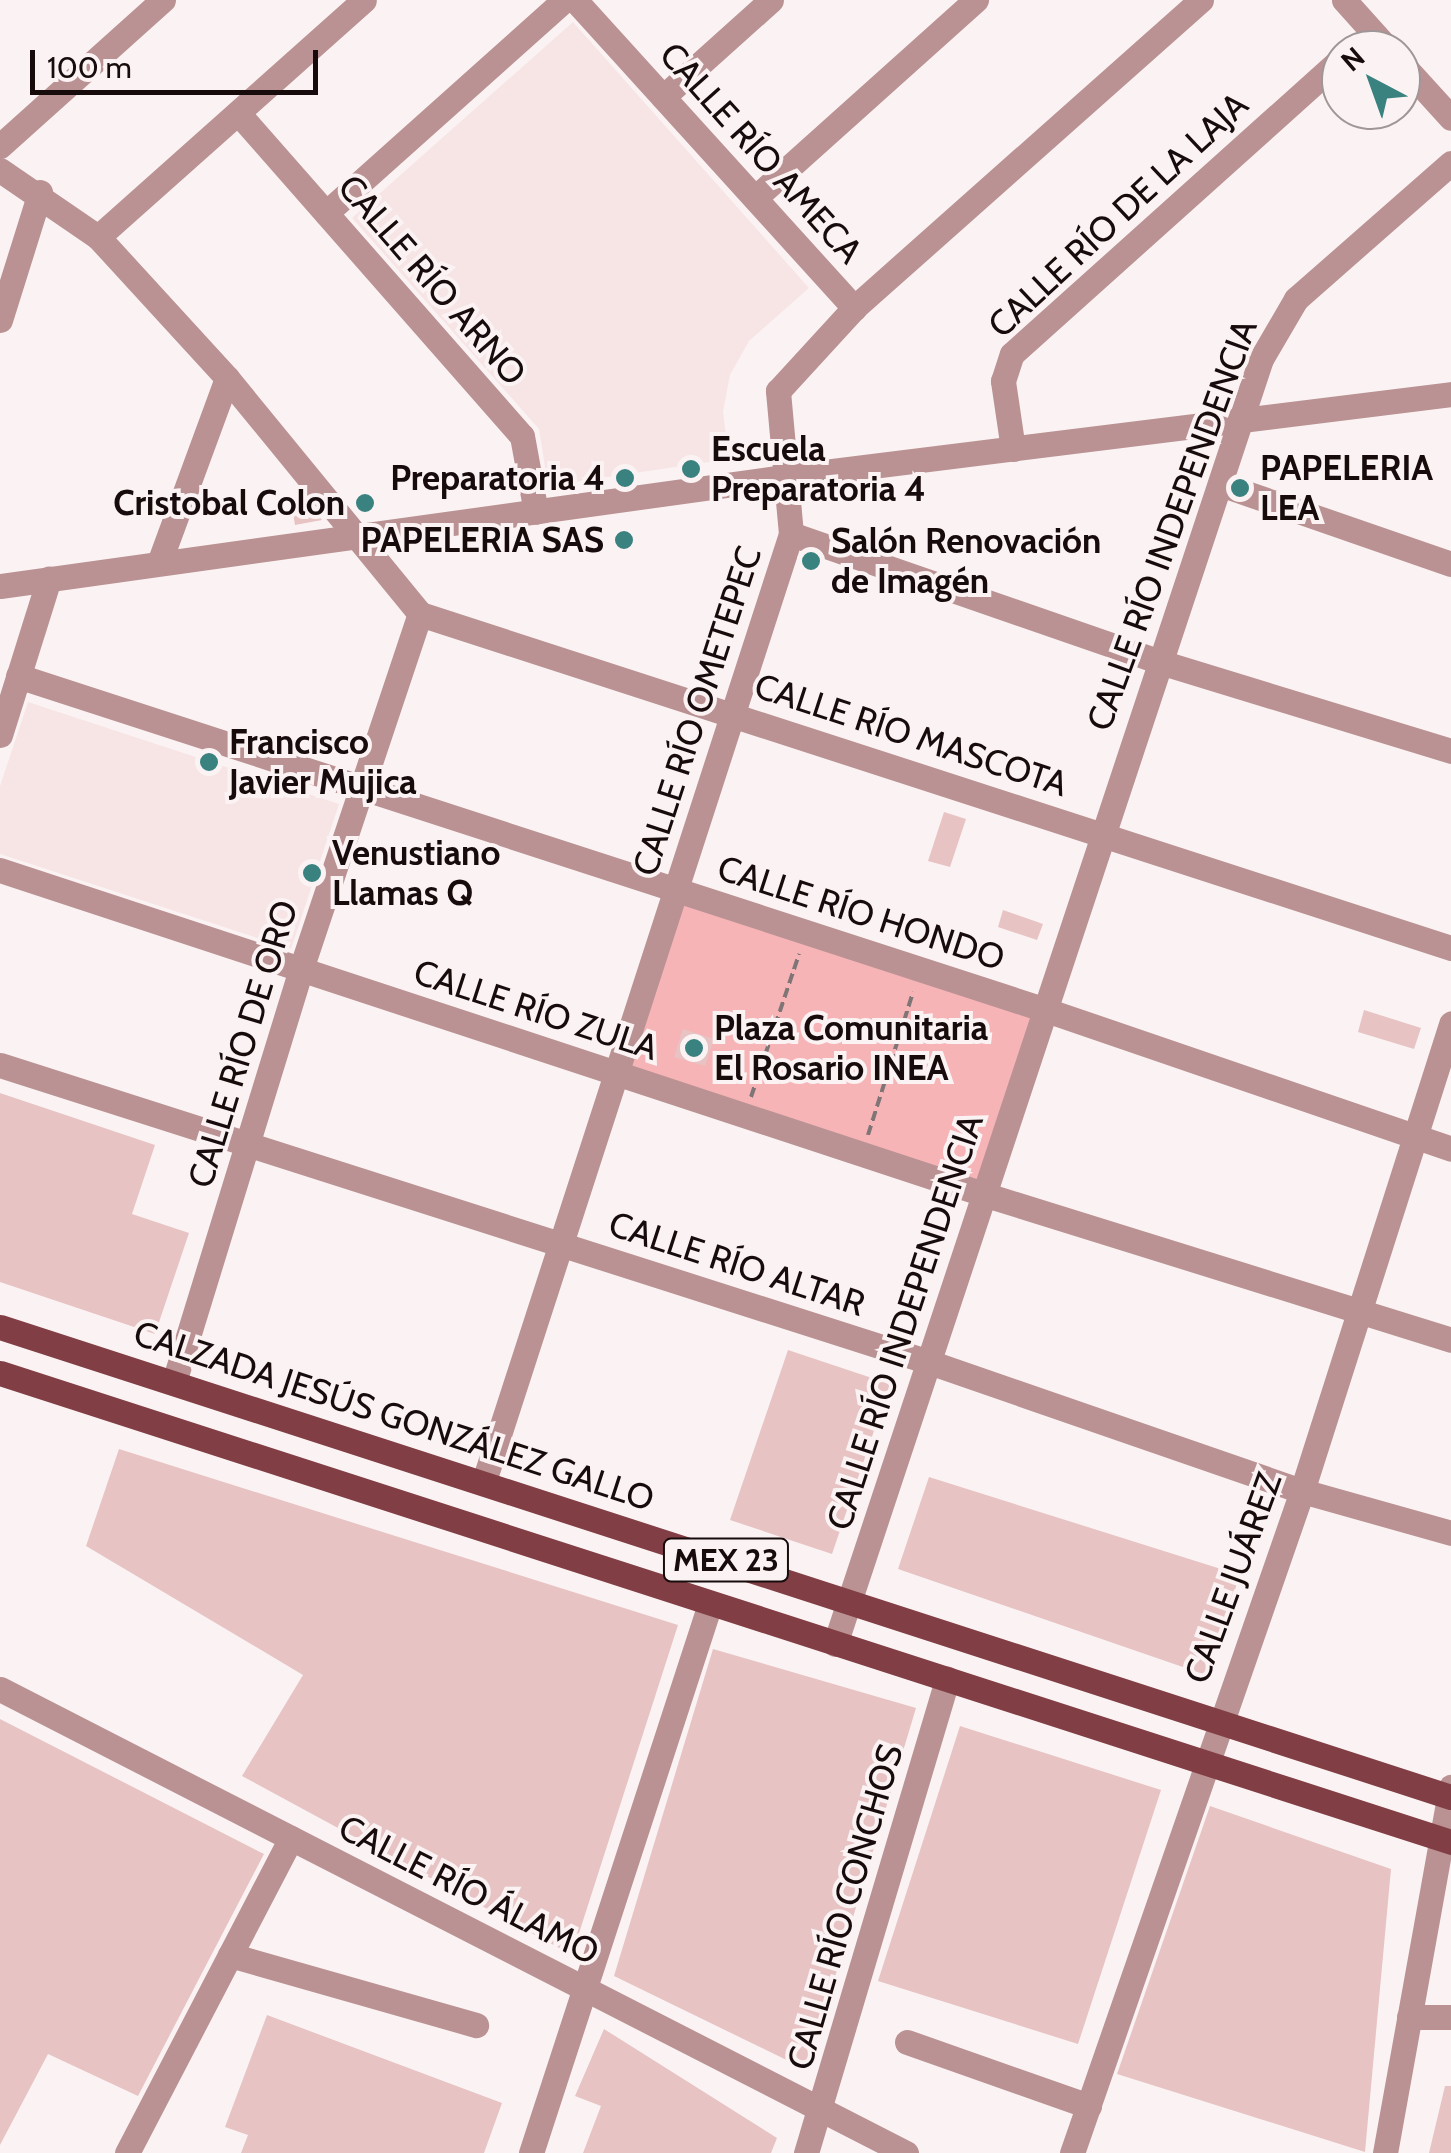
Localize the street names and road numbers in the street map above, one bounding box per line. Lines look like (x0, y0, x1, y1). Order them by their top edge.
street label: CALLE RÍO AMECA (651, 34, 871, 272)
street label: CALLE RÍO DE LA LAJA (980, 84, 1256, 346)
street label: CALLE RÍO ARNO (329, 166, 535, 394)
street label: CALLE RÍO INDEPENDENCIA (1078, 314, 1266, 736)
street label: CALLE RÍO OMETEPEC (624, 541, 770, 881)
street label: CALLE RÍO MASCOTA (749, 665, 1073, 805)
street label: CALLE RÍO HONDO (712, 847, 1010, 979)
street label: CALLE RÍO DE ORO (179, 895, 307, 1193)
street label: CALLE RÍO ZULA (409, 951, 663, 1069)
street label: CALLE RÍO INDEPENDENCIA (818, 1109, 992, 1535)
street label: CALLE RÍO ALTAR (604, 1203, 870, 1325)
street label: CALZADA JESÚS GONZÁLEZ GALLO (129, 1312, 659, 1520)
street label: CALLE JUÁREZ (1176, 1467, 1290, 1689)
road number: MEX 23 (661, 1533, 791, 1587)
street label: CALLE RÍO CONCHOS (778, 1739, 912, 2075)
street label: CALLE RÍO ÁLAMO (332, 1806, 606, 1974)

